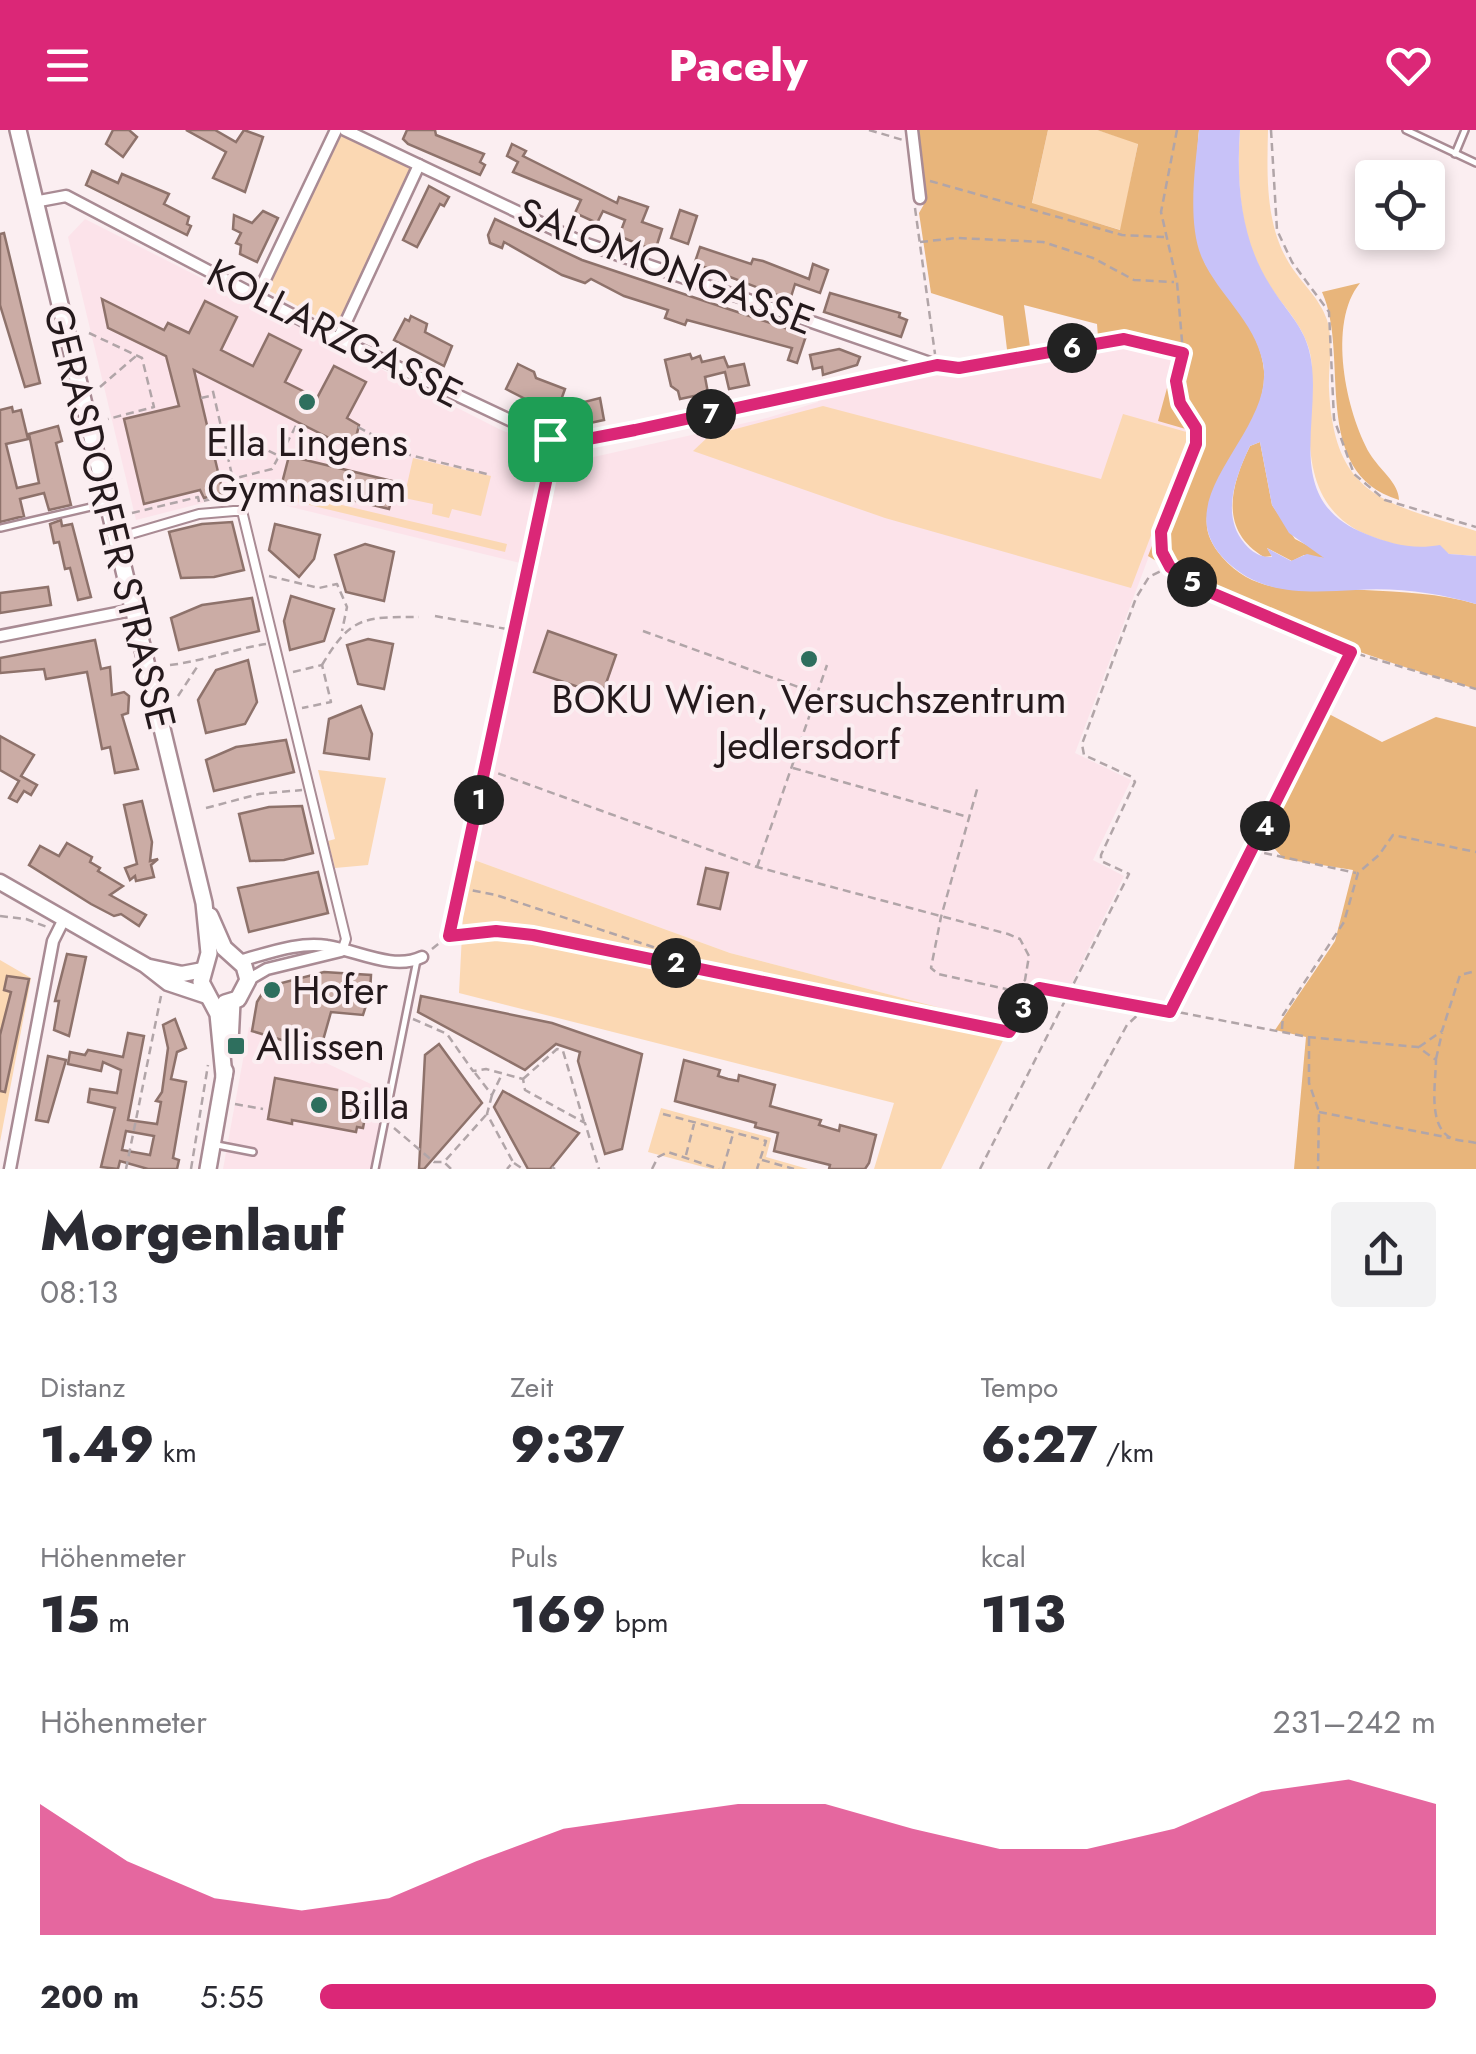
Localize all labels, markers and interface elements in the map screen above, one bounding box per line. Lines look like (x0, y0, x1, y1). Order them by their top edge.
text: Pacely (669, 33, 807, 98)
icon: menu (40, 38, 95, 93)
icon: heart (1381, 38, 1436, 93)
map controls (1355, 160, 1445, 250)
button: locate (1355, 160, 1445, 250)
street label: SALOMONGASSE (509, 183, 823, 349)
street label: KOLLARZGASSE (197, 244, 473, 422)
street label: GERASDORFER STRASSE (29, 298, 191, 736)
pin: 6 (1047, 323, 1097, 373)
text: 6 (1063, 327, 1081, 368)
pin: 7 (686, 389, 736, 439)
marker: Ella Lingens Gymnasium (296, 391, 318, 413)
text: 7 (703, 393, 719, 434)
pin (508, 397, 593, 482)
icon: arrive (523, 412, 578, 467)
place label: Ella Lingens Gymnasium (206, 413, 408, 517)
pin: 5 (1167, 557, 1217, 607)
text: 5 (1183, 561, 1201, 602)
marker: BOKU Wien, Versuchszentrum Jedlersdorf (798, 648, 820, 670)
place label: BOKU Wien, Versuchszentrum Jedlersdorf (551, 670, 1067, 774)
pin: 1 (454, 775, 504, 825)
text: 1 (472, 779, 486, 820)
pin: 4 (1240, 801, 1290, 851)
text: 4 (1255, 805, 1275, 846)
pin: 2 (651, 938, 701, 988)
text: 2 (667, 942, 685, 983)
place label: Hofer (292, 961, 388, 1019)
marker: Hofer (261, 979, 283, 1001)
pin: 3 (998, 983, 1048, 1033)
text: 3 (1014, 987, 1032, 1028)
place label: Allissen (256, 1017, 385, 1075)
marker: Allissen (225, 1035, 247, 1057)
place label: Billa (339, 1076, 409, 1134)
marker: Billa (308, 1094, 330, 1116)
text: Morgenlauf (40, 1191, 344, 1271)
button: share (1331, 1202, 1436, 1307)
text: 08:13 (40, 1269, 118, 1315)
text: Distanz (40, 1367, 125, 1408)
text: Zeit (510, 1367, 553, 1408)
text: Tempo (981, 1367, 1058, 1408)
text: 1.49 (40, 1408, 154, 1481)
text: 9:37 (510, 1408, 624, 1481)
text: 6:27 (981, 1408, 1097, 1481)
text: km (154, 1432, 197, 1473)
text: /km (1097, 1432, 1154, 1473)
text: Höhenmeter (40, 1537, 186, 1578)
text: Puls (510, 1537, 558, 1578)
text: kcal (981, 1537, 1026, 1578)
text: 15 (40, 1578, 100, 1651)
text: 169 (510, 1578, 606, 1651)
text: 113 (981, 1578, 1066, 1651)
text: m (100, 1602, 130, 1643)
text: bpm (606, 1602, 669, 1643)
text: Höhenmeter (40, 1699, 207, 1745)
text: 231–242 m (1273, 1699, 1436, 1745)
text: 200 m (40, 1974, 139, 2020)
text: 5:55 (200, 1974, 264, 2020)

